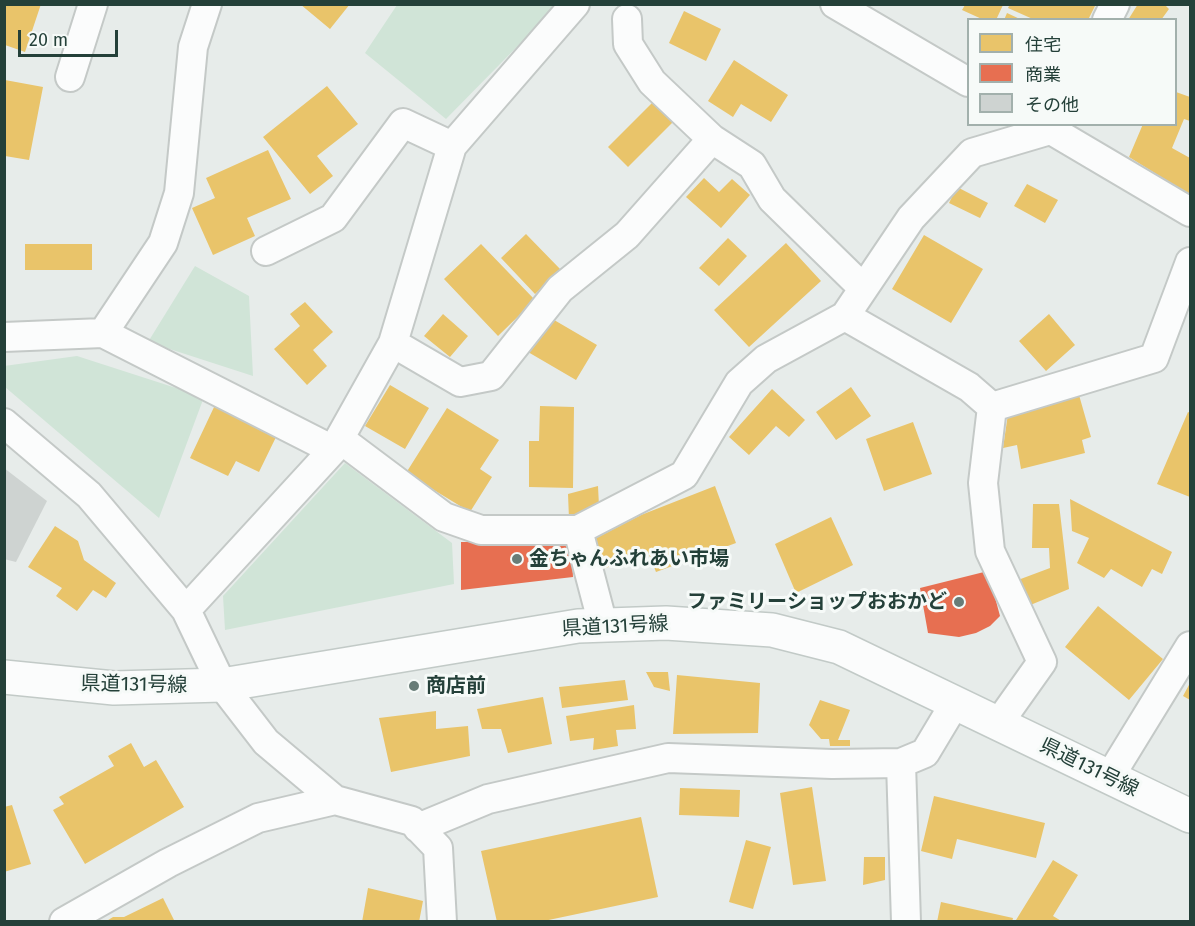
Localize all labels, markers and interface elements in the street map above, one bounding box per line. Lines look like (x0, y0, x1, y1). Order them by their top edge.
scale bar (21, 18, 122, 56)
legend (967, 18, 1177, 126)
text: 20 m (29, 29, 68, 51)
text: 住宅 (1025, 34, 1061, 56)
text: 商業 (1025, 64, 1061, 86)
text: その他 (1025, 94, 1079, 116)
place label: 金ちゃんふれあい市場 (529, 547, 729, 571)
marker: 金ちゃんふれあい市場 (510, 552, 524, 566)
place label: ファミリーショップおおかど (687, 590, 947, 614)
marker: ファミリーショップおおかど (952, 595, 966, 609)
street label: 県道131号線 (561, 612, 669, 642)
street label: 県道131号線 (80, 672, 188, 698)
place label: 商店前 (426, 674, 486, 698)
marker: 商店前 (407, 679, 421, 693)
street label: 県道131号線 (1036, 734, 1142, 802)

